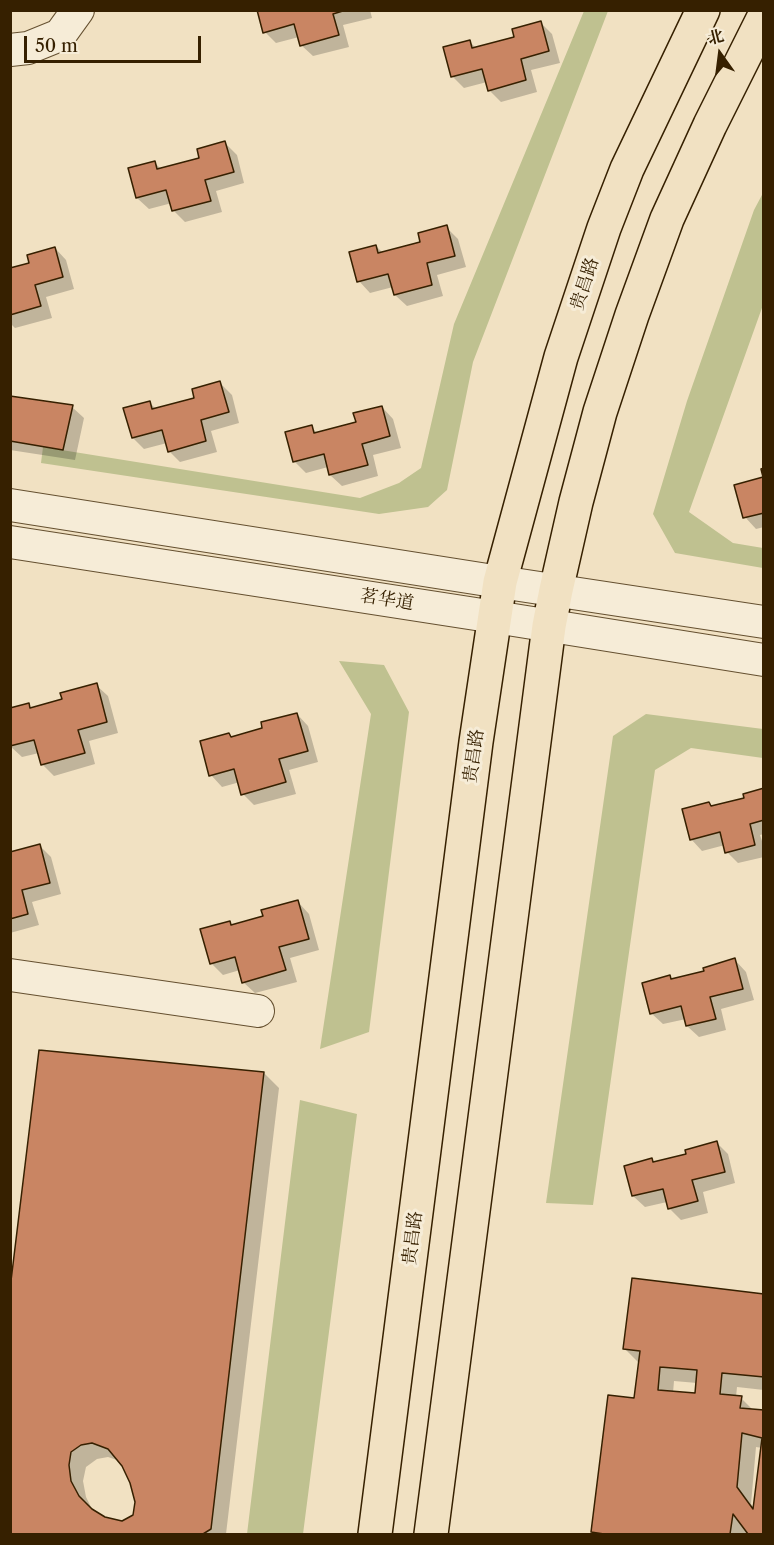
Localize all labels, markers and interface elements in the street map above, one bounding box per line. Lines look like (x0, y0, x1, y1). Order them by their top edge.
scale bar (27, 24, 204, 62)
north arrow (690, 24, 750, 84)
text: 北 (705, 25, 726, 48)
text: 50 m (35, 35, 78, 57)
street label: 贵昌路 (566, 255, 604, 313)
street label: 茗华道 (359, 585, 415, 615)
street label: 贵昌路 (460, 728, 488, 784)
street label: 贵昌路 (399, 1210, 427, 1266)

